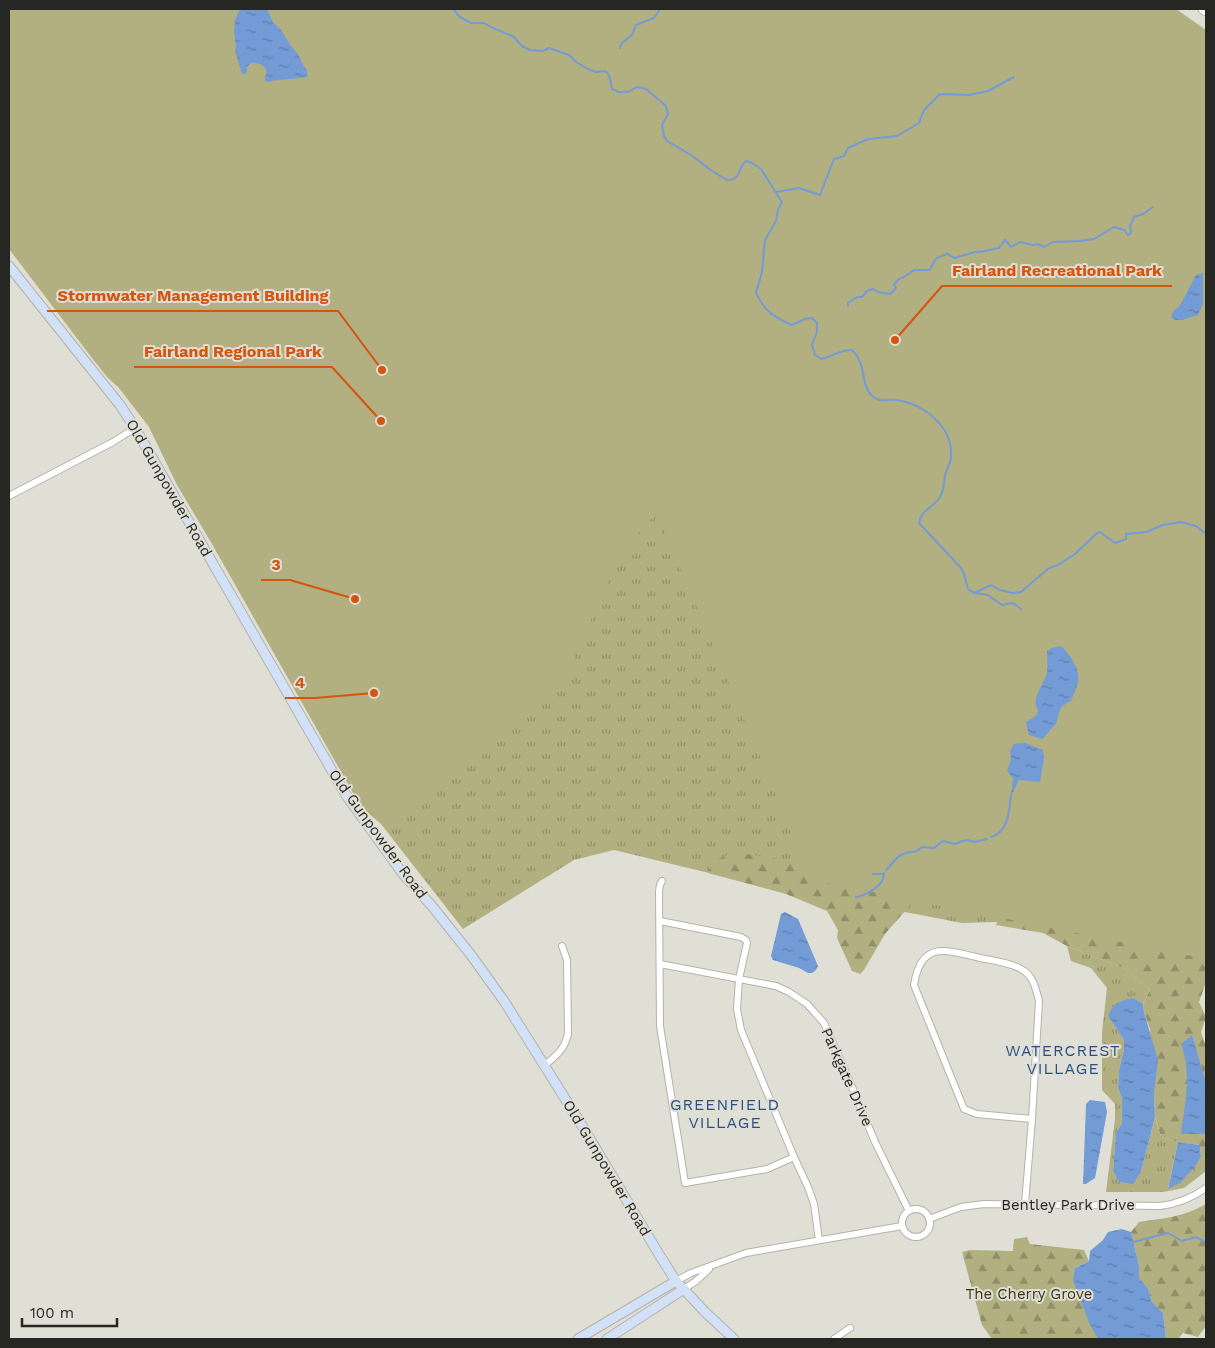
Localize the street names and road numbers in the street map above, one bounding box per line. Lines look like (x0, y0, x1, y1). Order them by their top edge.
street label: Old Gunpowder Road (122, 416, 216, 560)
street label: Old Gunpowder Road (325, 766, 431, 902)
street label: Parkgate Drive (817, 1025, 877, 1129)
street label: Old Gunpowder Road (559, 1097, 655, 1239)
street label: Bentley Park Drive (1001, 1196, 1135, 1214)

